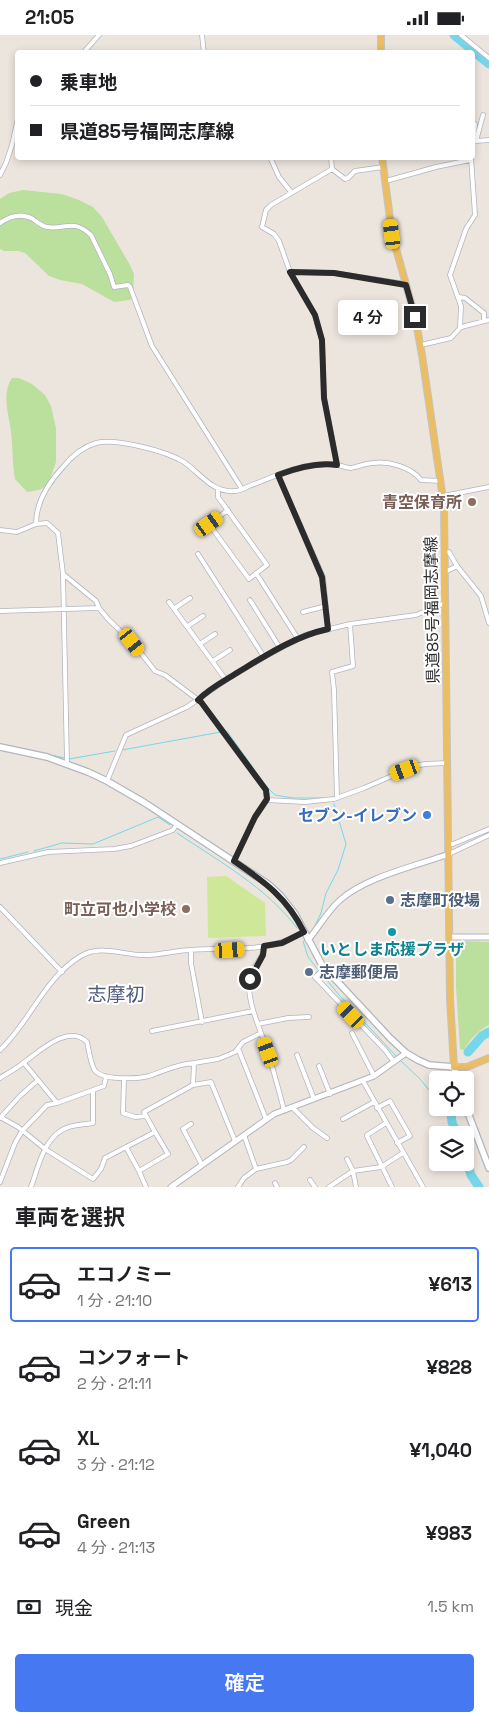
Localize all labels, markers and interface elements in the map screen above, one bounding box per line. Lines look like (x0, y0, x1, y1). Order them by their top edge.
text: 21:05 (25, 5, 74, 30)
text: 乗車地 (60, 70, 117, 95)
text: 県道85号福岡志摩線 (60, 119, 235, 144)
car (382, 218, 401, 250)
callout: 4 分 (338, 299, 398, 335)
route end (404, 306, 426, 328)
text: 4 分 (353, 307, 383, 328)
place label: 青空保育所 (382, 492, 462, 513)
marker: 青空保育所 (466, 496, 478, 508)
car (192, 509, 225, 539)
street label: 県道85号福岡志摩線 (420, 536, 444, 684)
car (116, 626, 147, 658)
car (388, 758, 421, 782)
place label: セブン-イレブン (298, 805, 417, 826)
marker: セブン-イレブン (421, 809, 433, 821)
place label: 志摩町役場 (400, 890, 480, 911)
marker: 志摩町役場 (384, 894, 396, 906)
place label: 町立可也小学校 (64, 899, 176, 920)
marker: 町立可也小学校 (180, 903, 192, 915)
marker: いとしま応援プラザ (386, 926, 398, 938)
place label: いとしま応援プラザ (320, 939, 464, 960)
car (214, 942, 245, 958)
place label: 志摩郵便局 (319, 962, 399, 983)
marker: 志摩郵便局 (303, 966, 315, 978)
route start (239, 968, 261, 990)
district label: 志摩初 (87, 982, 145, 1007)
car (335, 999, 366, 1031)
car (255, 1035, 280, 1069)
map controls (429, 1071, 474, 1171)
button: locate (429, 1071, 474, 1116)
button: layers (429, 1126, 474, 1171)
text: 車両を選択 (15, 1203, 125, 1231)
icon: car (17, 1262, 62, 1307)
text: エコノミー (77, 1262, 172, 1287)
text: ¥613 (428, 1272, 472, 1297)
text: 1 分 · 21:10 (77, 1290, 152, 1311)
icon: car (17, 1345, 62, 1390)
text: コンフォート (77, 1345, 190, 1370)
text: ¥828 (426, 1355, 472, 1380)
text: 2 分 · 21:11 (77, 1373, 152, 1394)
text: XL (77, 1426, 100, 1451)
icon: car (17, 1428, 62, 1473)
text: ¥1,040 (410, 1438, 472, 1463)
text: 3 分 · 21:12 (77, 1454, 155, 1475)
text: Green (77, 1509, 130, 1534)
icon: car (17, 1511, 62, 1556)
text: ¥983 (426, 1521, 472, 1546)
text: 4 分 · 21:13 (77, 1537, 155, 1558)
icon: cash (15, 1593, 43, 1621)
text: 現金 (55, 1596, 93, 1621)
text: 1.5 km (427, 1596, 474, 1617)
button: 確定 (15, 1654, 474, 1712)

